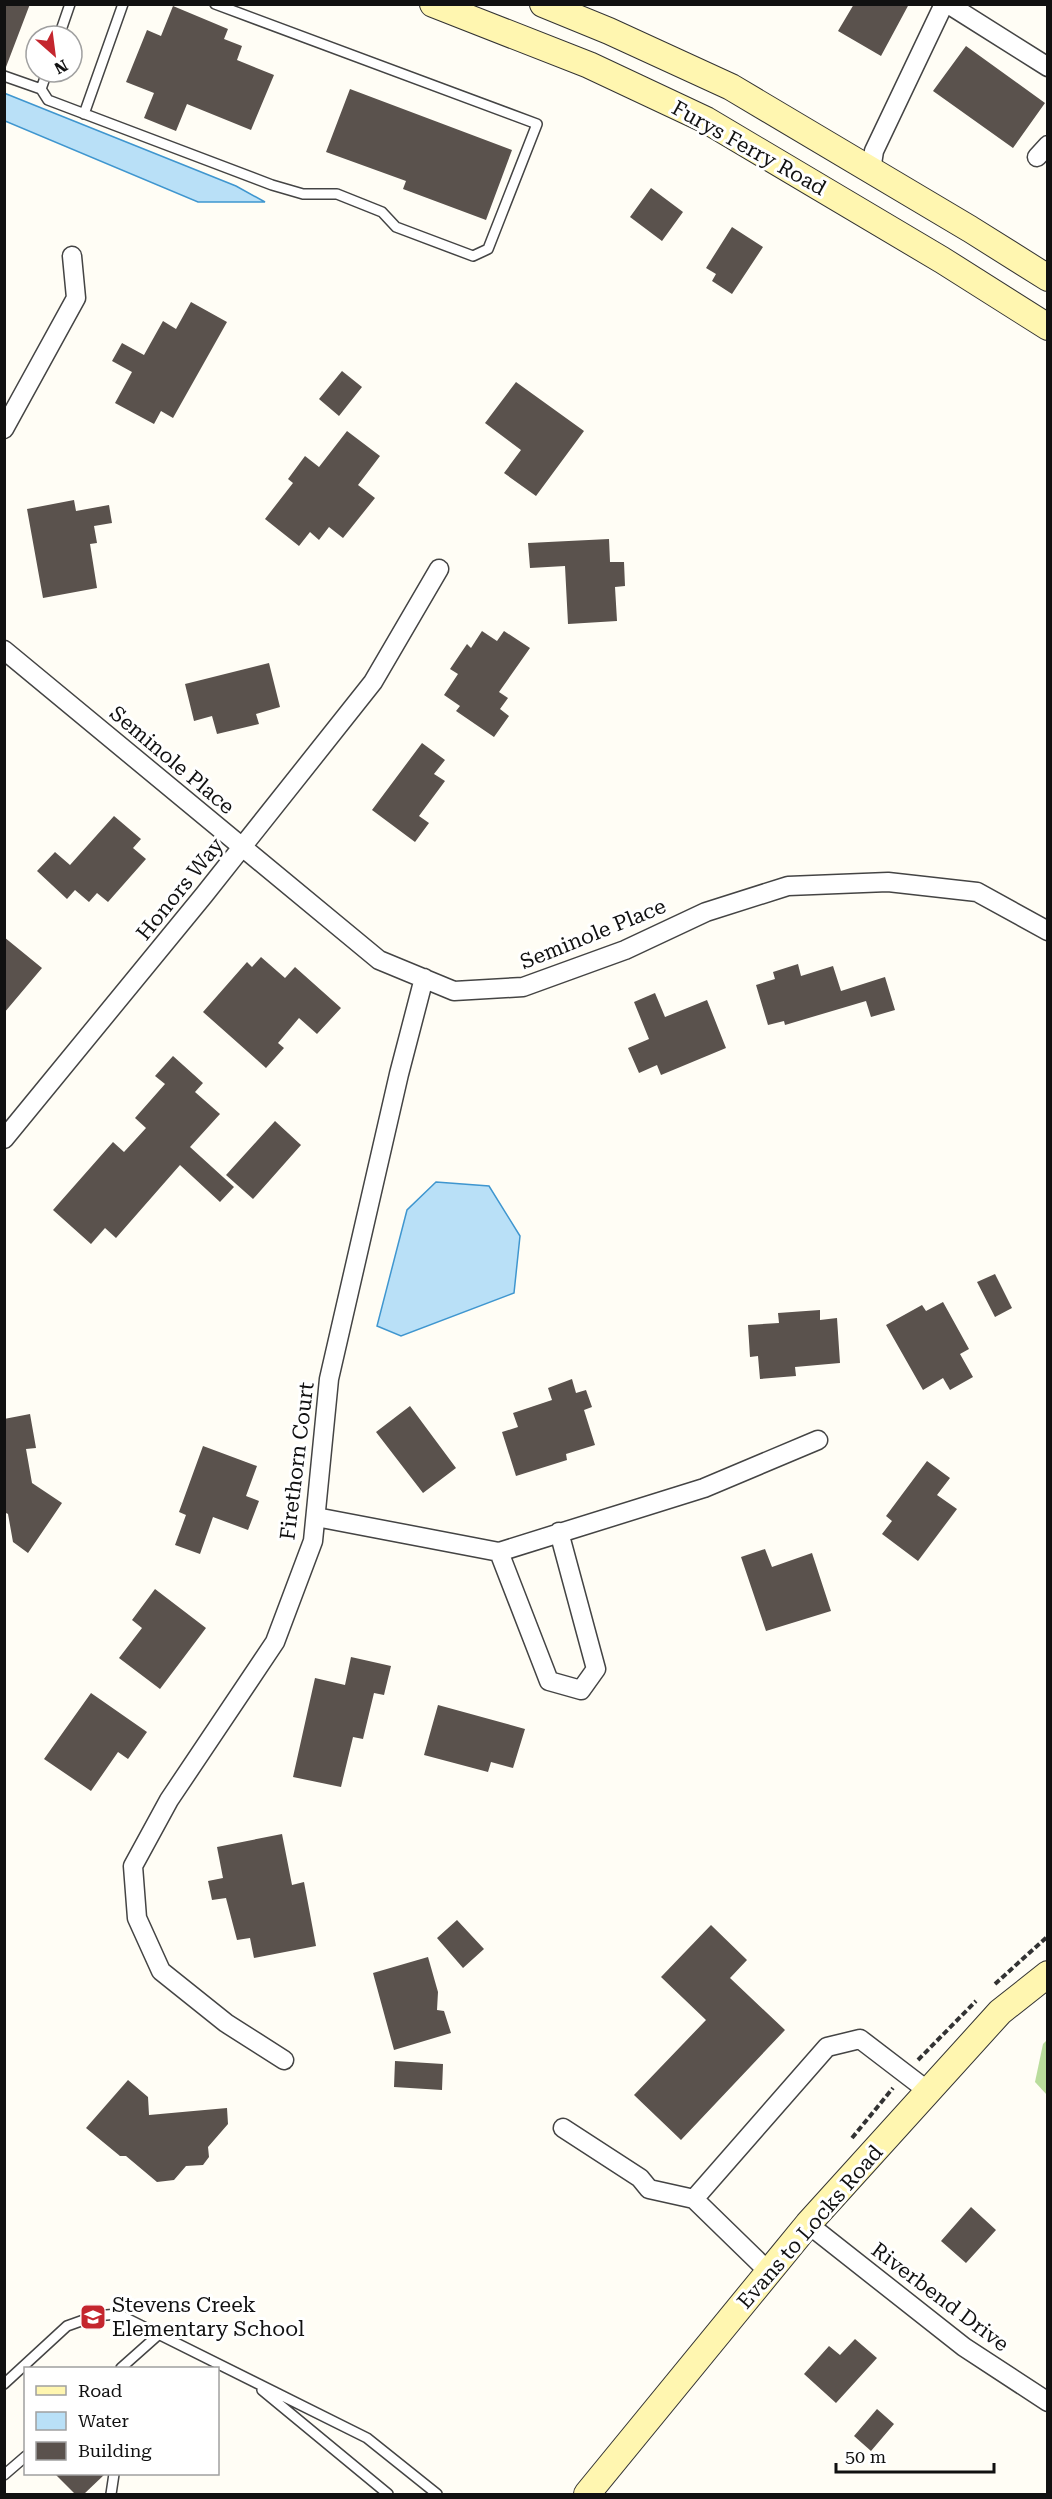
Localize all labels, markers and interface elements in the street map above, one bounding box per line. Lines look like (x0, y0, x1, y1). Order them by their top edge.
north arrow (24, 24, 84, 84)
text: N (51, 56, 71, 78)
street label: Furys Ferry Road (668, 96, 831, 201)
street label: Seminole Place (105, 701, 239, 819)
street label: Honors Way (132, 833, 229, 945)
street label: Seminole Place (517, 894, 669, 974)
street label: Firethorn Court (275, 1380, 319, 1541)
street label: Evans to Locks Road (732, 2140, 888, 2314)
street label: Riverbend Drive (867, 2238, 1013, 2356)
place label: Stevens Creek Elementary School (112, 2293, 305, 2341)
school or university icon: Stevens Creek Elementary School (78, 2302, 108, 2332)
legend (24, 2367, 219, 2475)
text: Road (78, 2380, 123, 2401)
text: Water (78, 2410, 129, 2431)
scale bar (836, 2436, 994, 2474)
text: Building (78, 2440, 152, 2461)
text: 50 m (845, 2446, 886, 2467)

